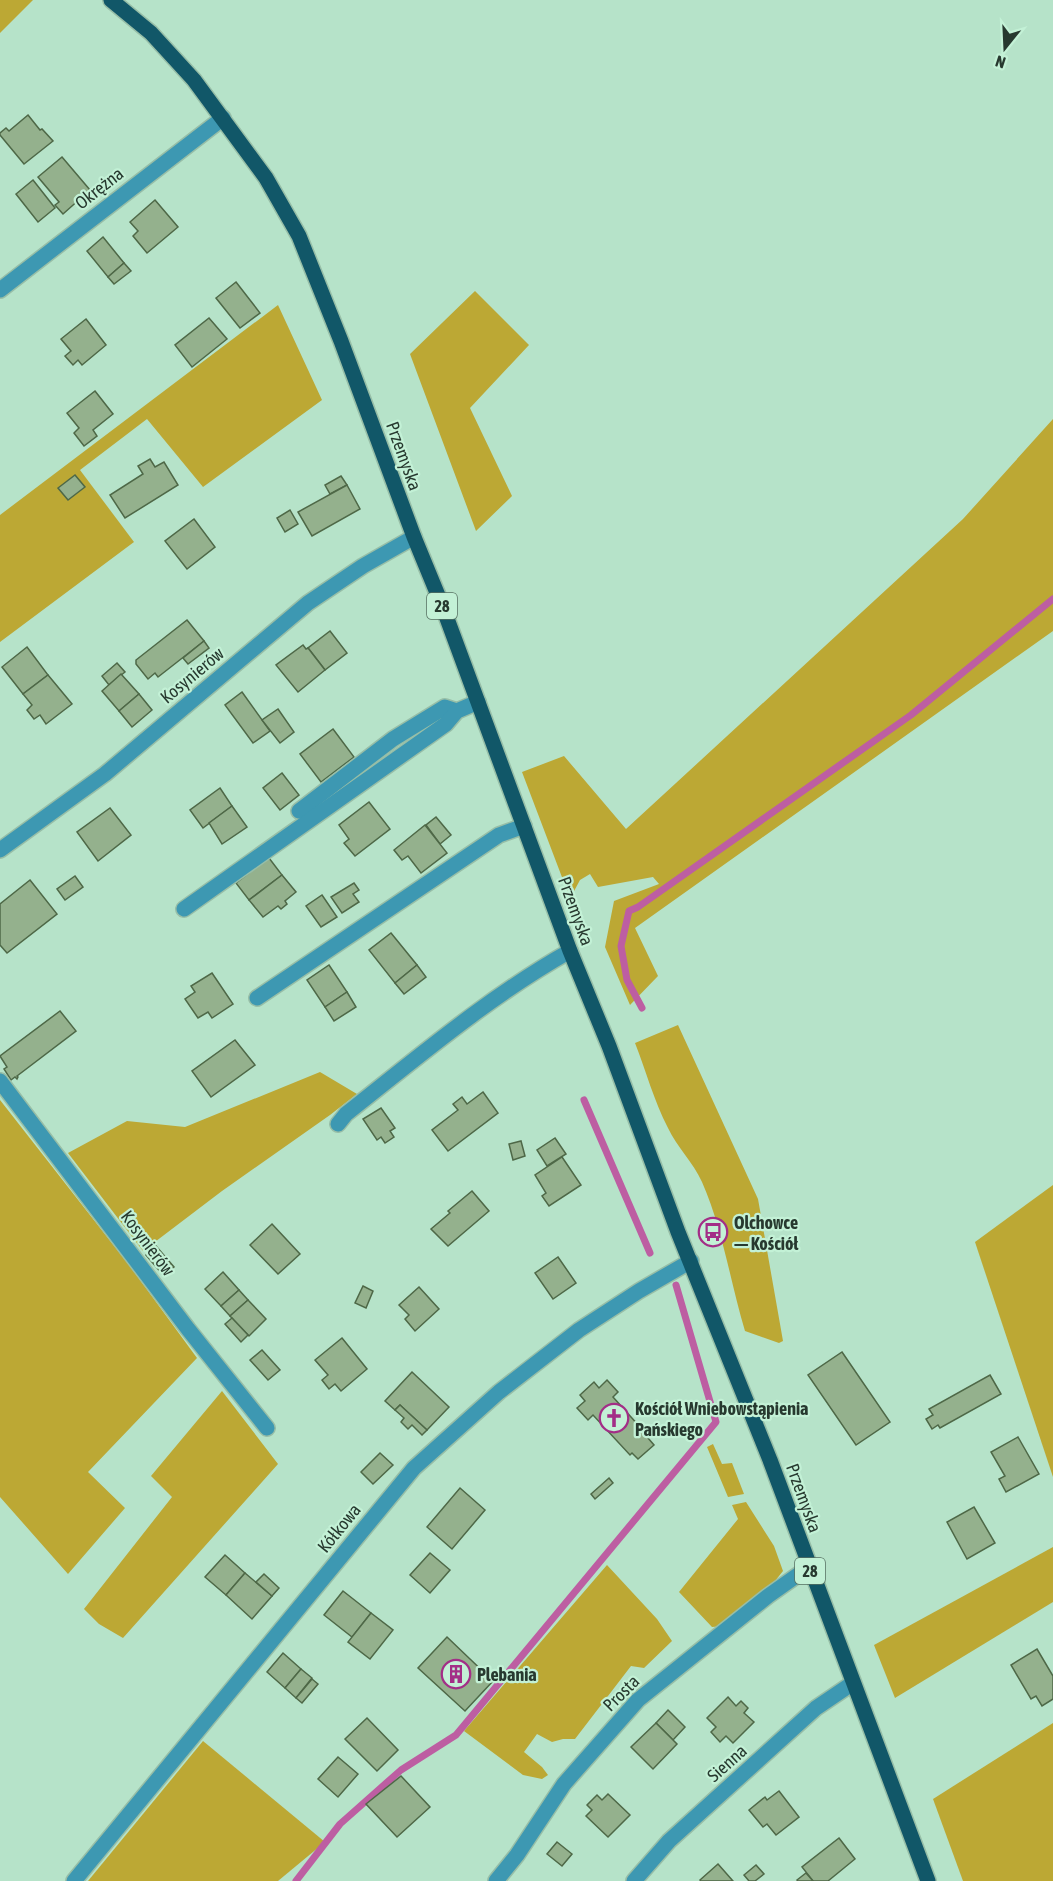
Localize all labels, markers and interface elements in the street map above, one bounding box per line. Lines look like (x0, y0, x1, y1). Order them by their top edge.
north arrow (975, 18, 1035, 78)
text: N (993, 52, 1008, 72)
street label: Okrężna (71, 163, 127, 213)
street label: Przemyska (382, 419, 426, 493)
road number: 28 (427, 593, 457, 619)
street label: Kosynierów (156, 642, 228, 707)
street label: Przemyska (554, 874, 598, 948)
street label: Kosynierów (117, 1206, 179, 1280)
place label: Olchowce — Kościół (734, 1212, 798, 1254)
bus stop icon: Olchowce — Kościół (697, 1216, 729, 1248)
place label: Kościół Wniebowstąpienia Pańskiego (635, 1398, 808, 1440)
church icon: Kościół Wniebowstąpienia Pańskiego (598, 1402, 630, 1434)
street label: Przemyska (782, 1461, 826, 1535)
street label: Kółkowa (313, 1499, 365, 1557)
road number: 28 (795, 1558, 825, 1584)
building icon: Plebania (440, 1658, 472, 1690)
place label: Plebania (477, 1664, 537, 1685)
street label: Prosta (599, 1671, 643, 1715)
street label: Sienna (703, 1740, 751, 1786)

